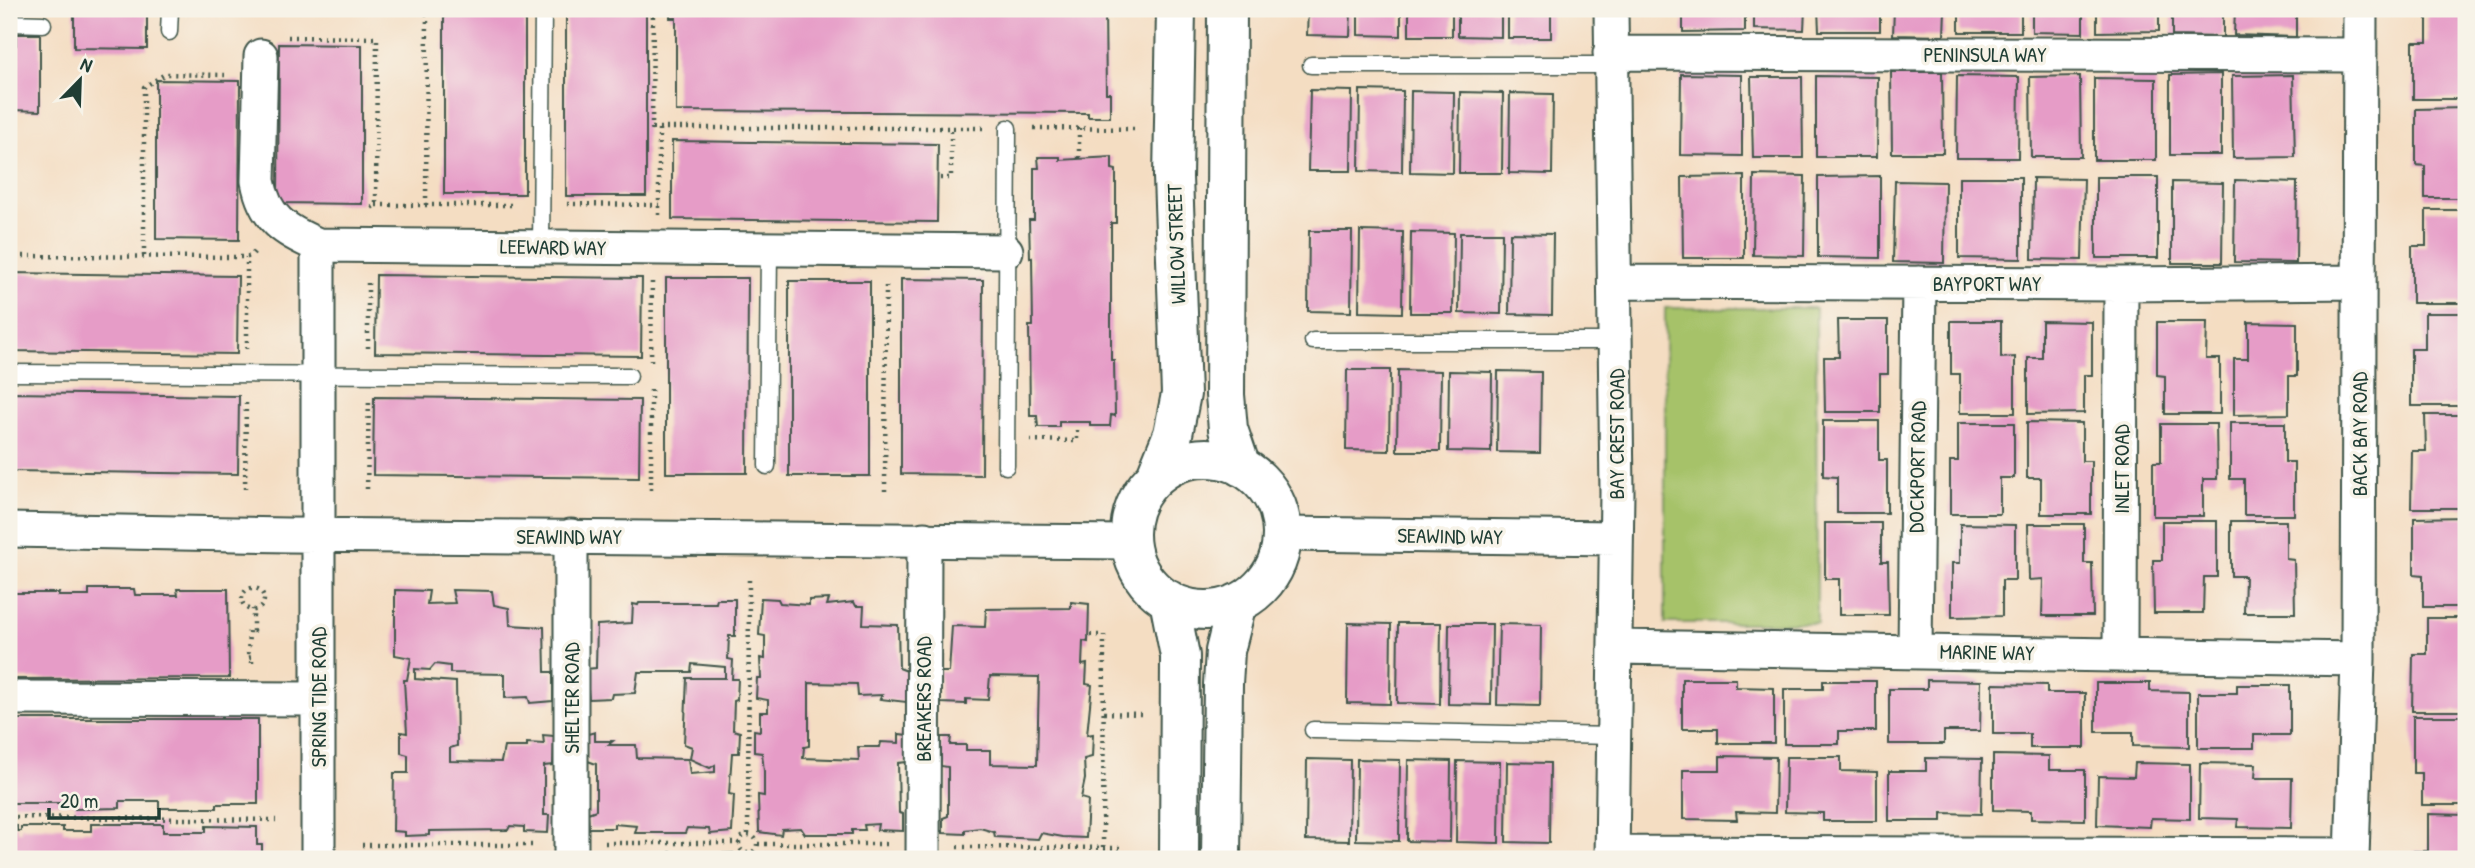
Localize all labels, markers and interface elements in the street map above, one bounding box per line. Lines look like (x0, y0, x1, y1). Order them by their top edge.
street label: PENINSULA WAY (1923, 40, 2047, 69)
north arrow (46, 46, 116, 116)
text: N (77, 50, 96, 78)
street label: WILLOW STREET (1159, 182, 1193, 305)
street label: LEEWARD WAY (500, 232, 607, 262)
street label: BAYPORT WAY (1933, 269, 2042, 298)
street label: BAY CREST ROAD (1602, 368, 1631, 500)
street label: BACK BAY ROAD (2345, 372, 2374, 496)
street label: DOCKPORT ROAD (1901, 401, 1933, 533)
street label: INLET ROAD (2107, 424, 2136, 514)
street label: SEAWIND WAY (1397, 521, 1504, 551)
street label: SEAWIND WAY (516, 522, 622, 551)
street label: SPRING TIDE ROAD (304, 627, 333, 767)
street label: BREAKERS ROAD (909, 636, 938, 762)
street label: MARINE WAY (1939, 637, 2035, 667)
street label: SHELTER ROAD (557, 642, 586, 754)
scale bar (49, 777, 159, 821)
text: 20 m (60, 786, 98, 815)

